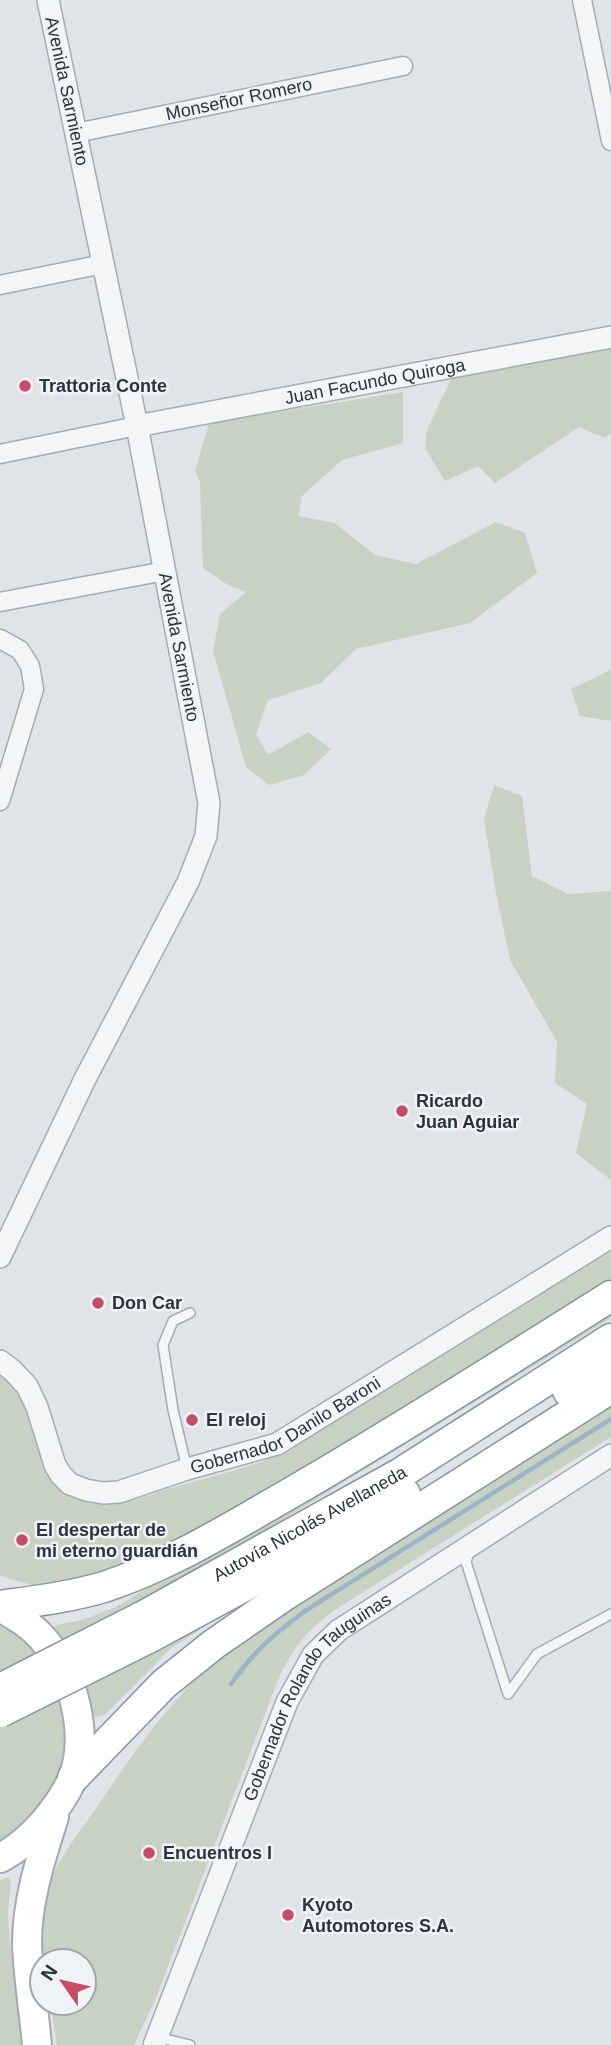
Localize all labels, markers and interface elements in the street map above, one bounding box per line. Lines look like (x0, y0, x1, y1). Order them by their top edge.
street label: Avenida Sarmiento (41, 15, 93, 167)
street label: Monseñor Romero (164, 74, 314, 124)
street label: Juan Facundo Quiroga (283, 354, 468, 408)
place label: Trattoria Conte (39, 376, 167, 396)
marker: Trattoria Conte (17, 378, 33, 394)
street label: Avenida Sarmiento (155, 571, 203, 723)
place label: Ricardo Juan Aguiar (416, 1091, 519, 1132)
marker: Ricardo Juan Aguiar (394, 1103, 410, 1119)
place label: Don Car (112, 1293, 182, 1313)
marker: Don Car (90, 1295, 106, 1311)
street label: Gobernador Danilo Baroni (188, 1372, 384, 1478)
place label: El reloj (206, 1410, 266, 1430)
marker: El reloj (184, 1412, 200, 1428)
street label: Autovía Nicolás Avellaneda (210, 1462, 411, 1585)
place label: El despertar de mi eterno guardián (36, 1520, 198, 1561)
marker: El despertar de mi eterno guardián (14, 1532, 30, 1548)
street label: Gobernador Rolando Tauguinas (240, 1589, 395, 1804)
place label: Encuentros I (163, 1843, 272, 1863)
marker: Encuentros I (141, 1845, 157, 1861)
place label: Kyoto Automotores S.A. (302, 1895, 454, 1936)
marker: Kyoto Automotores S.A. (280, 1907, 296, 1923)
north arrow (28, 1947, 98, 2017)
text: N (37, 1961, 62, 1984)

